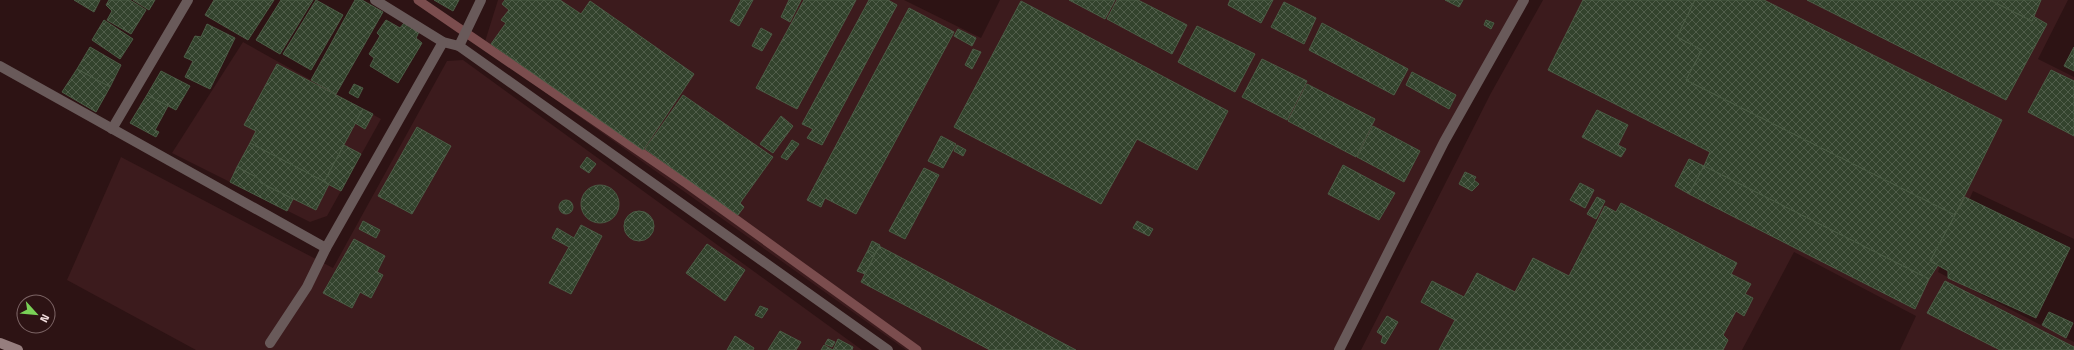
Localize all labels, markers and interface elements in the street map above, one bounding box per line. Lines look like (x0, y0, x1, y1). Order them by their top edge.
north arrow (16, 294, 56, 334)
text: N (36, 312, 54, 326)

